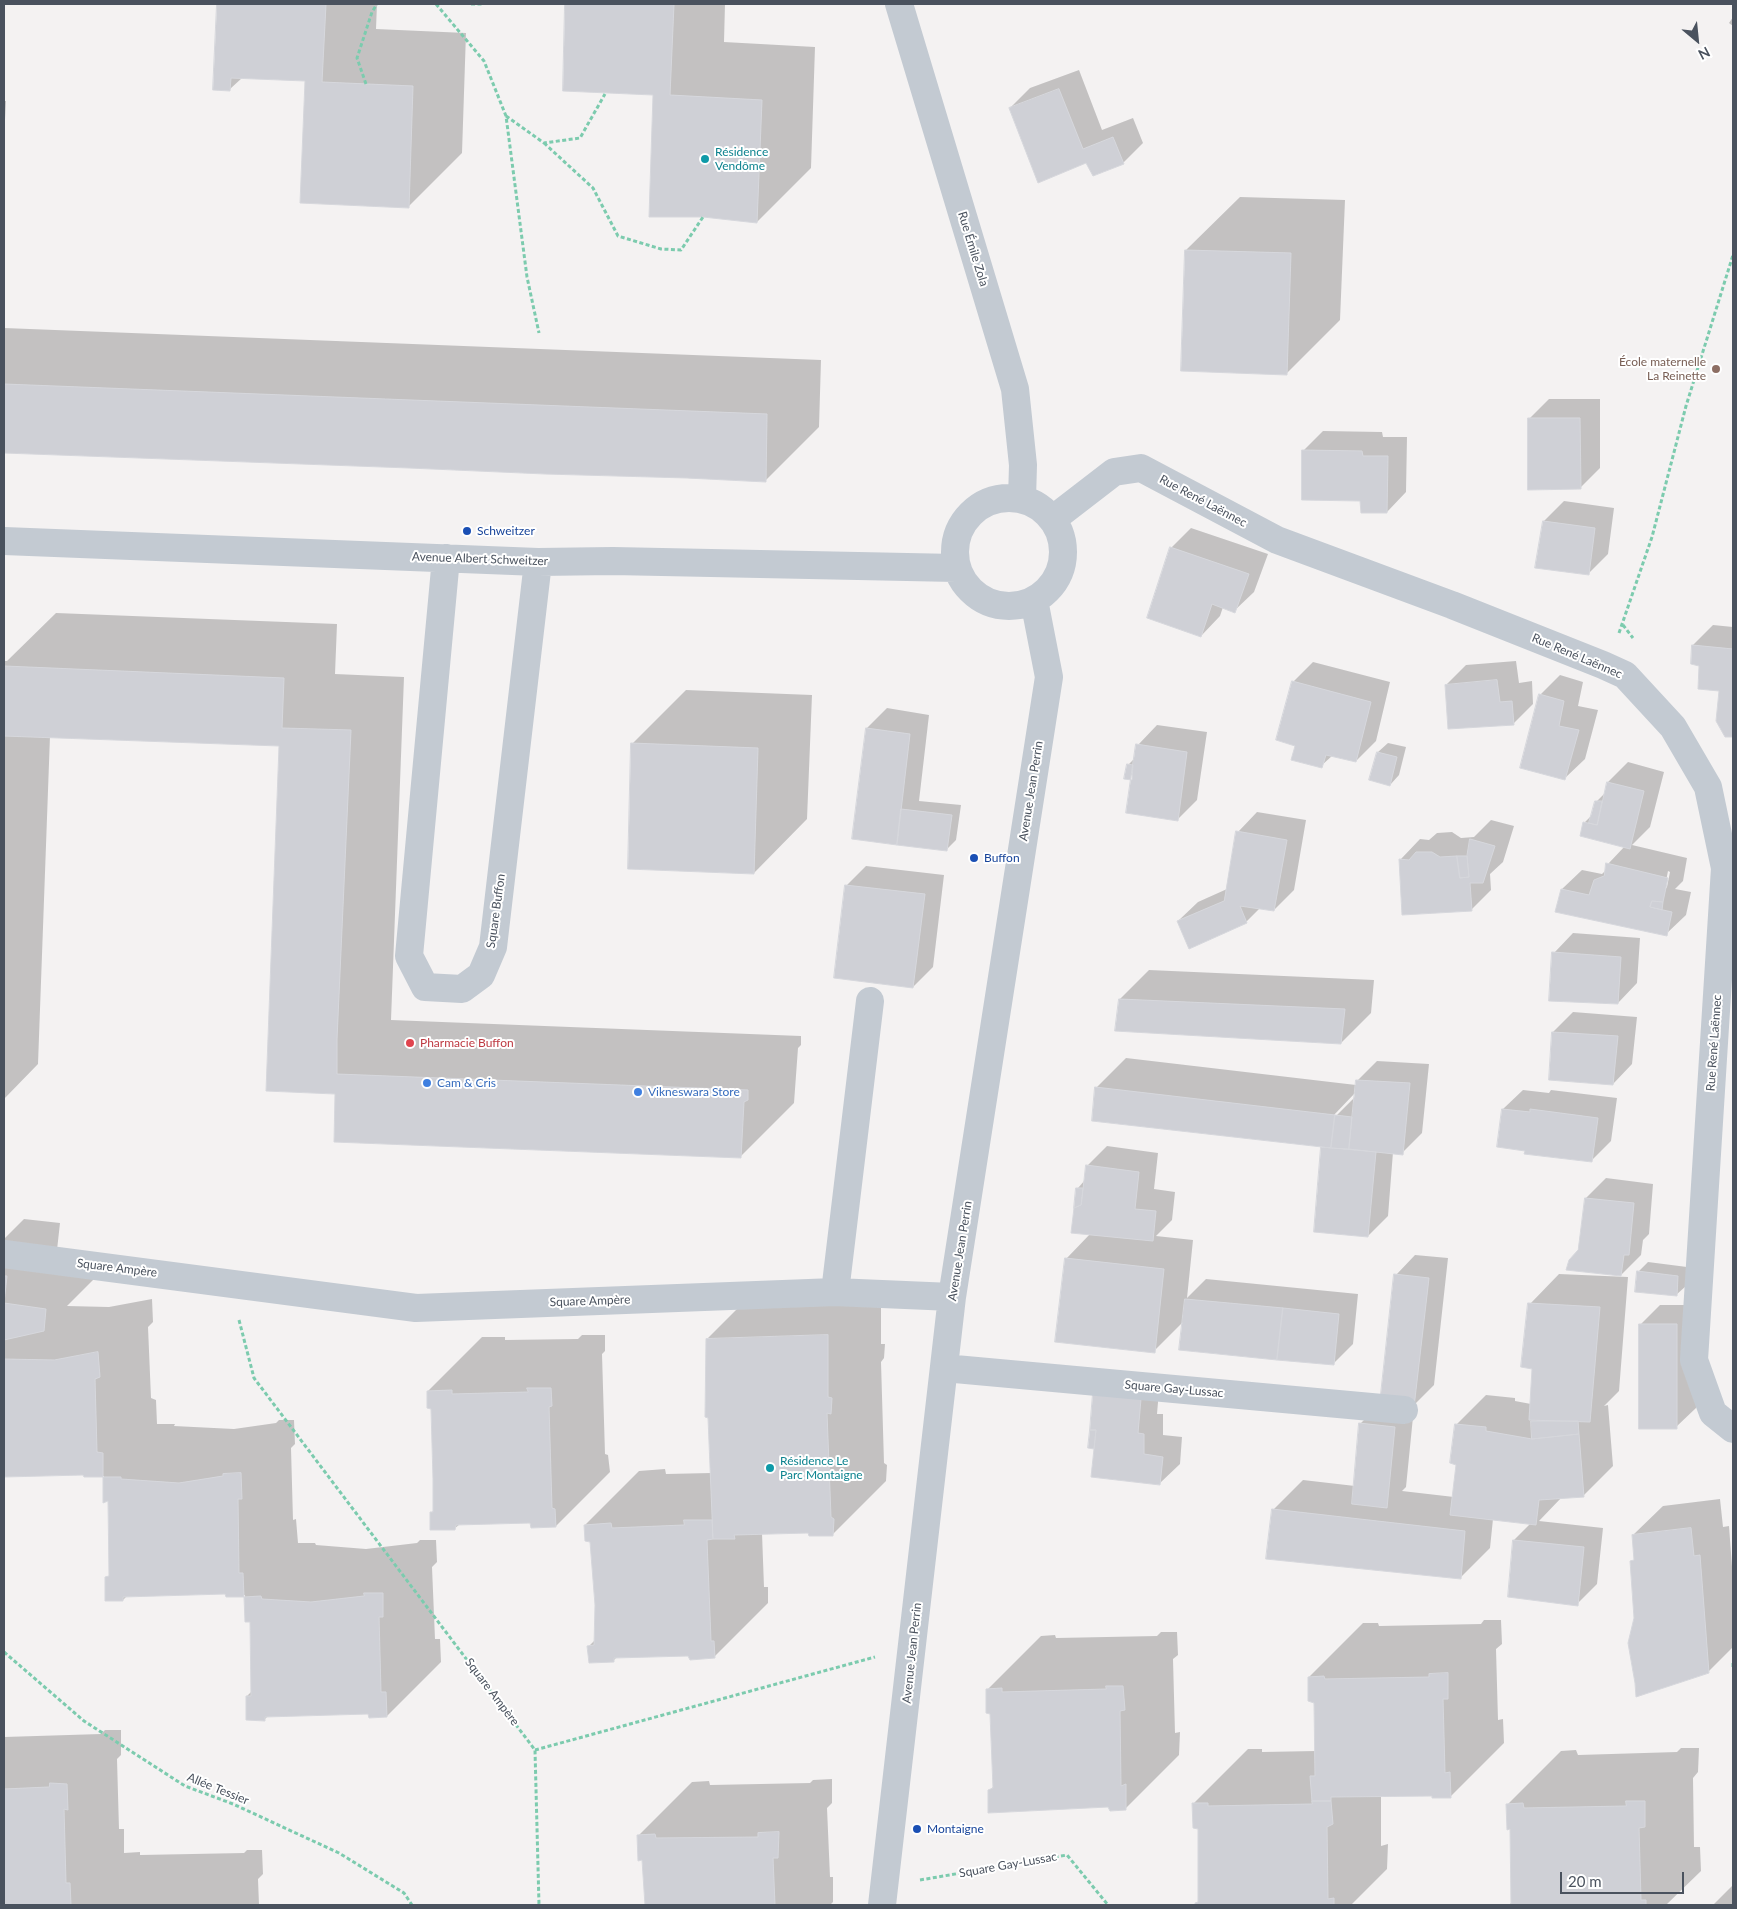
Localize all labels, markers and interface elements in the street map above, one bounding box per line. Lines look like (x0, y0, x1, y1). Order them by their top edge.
north arrow (1672, 15, 1722, 65)
text: N (1696, 44, 1713, 64)
place label: Résidence Vendôme (715, 145, 768, 173)
marker: Résidence Vendôme (699, 153, 711, 165)
street label: Rue Émile Zola (955, 210, 991, 288)
place label: École maternelle La Reinette (1619, 355, 1706, 383)
marker: École maternelle La Reinette (1710, 363, 1722, 375)
street label: Rue René Laënnec (1157, 472, 1249, 530)
place label: Schweitzer (477, 524, 535, 538)
marker: Schweitzer (461, 525, 473, 537)
street label: Avenue Albert Schweitzer (412, 549, 548, 569)
street label: Rue René Laënnec (1530, 630, 1624, 682)
street label: Avenue Jean Perrin (1016, 740, 1046, 842)
place label: Buffon (984, 851, 1020, 865)
marker: Buffon (968, 852, 980, 864)
street label: Square Buffon (484, 873, 508, 949)
street label: Rue René Laënnec (1703, 994, 1725, 1092)
place label: Pharmacie Buffon (420, 1036, 514, 1050)
marker: Pharmacie Buffon (404, 1037, 416, 1049)
place label: Cam & Cris (437, 1076, 496, 1090)
marker: Cam & Cris (421, 1077, 433, 1089)
place label: Vikneswara Store (648, 1085, 740, 1099)
marker: Vikneswara Store (632, 1086, 644, 1098)
street label: Avenue Jean Perrin (945, 1200, 975, 1302)
street label: Square Ampère (76, 1256, 158, 1280)
street label: Square Ampère (549, 1292, 631, 1310)
street label: Square Gay-Lussac (1124, 1378, 1224, 1400)
place label: Résidence Le Parc Montaigne (780, 1454, 863, 1482)
marker: Résidence Le Parc Montaigne (764, 1462, 776, 1474)
street label: Avenue Jean Perrin (900, 1602, 924, 1704)
street label: Square Ampère (462, 1655, 522, 1729)
street label: Allée Tessier (185, 1770, 251, 1808)
place label: Montaigne (927, 1822, 984, 1836)
marker: Montaigne (911, 1823, 923, 1835)
street label: Square Gay-Lussac (958, 1849, 1058, 1881)
scale bar (1562, 1862, 1686, 1894)
text: 20 m (1568, 1872, 1602, 1890)

